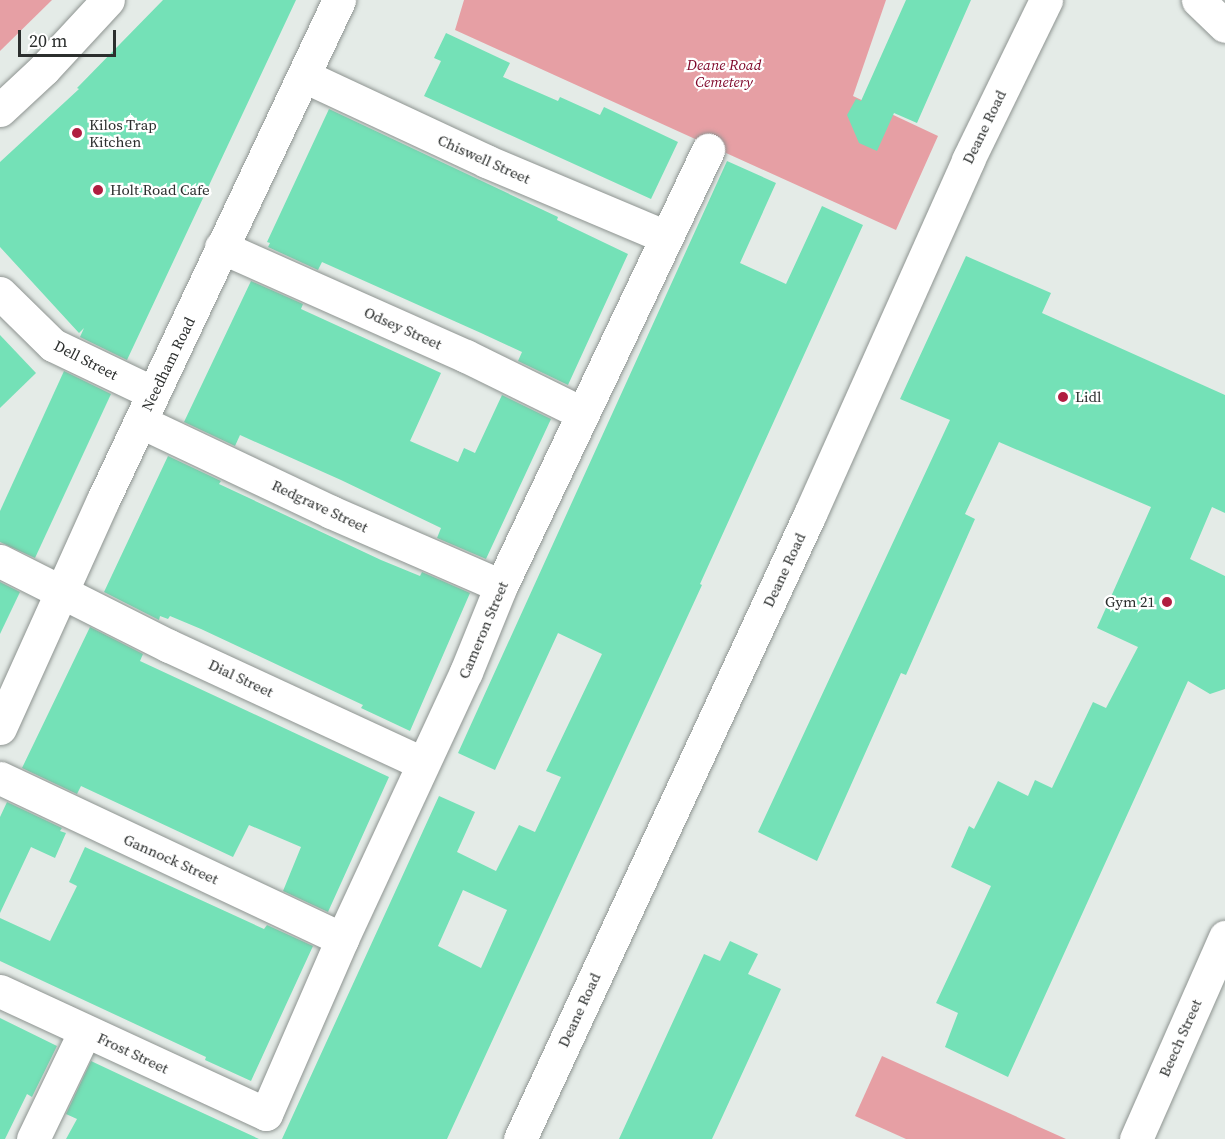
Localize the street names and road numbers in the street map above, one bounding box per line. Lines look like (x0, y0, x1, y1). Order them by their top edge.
street label: Deane Road (958, 87, 1010, 167)
street label: Chiswell Street (435, 131, 533, 187)
street label: Odsey Street (361, 303, 445, 353)
street label: Needham Road (138, 314, 198, 414)
street label: Dell Street (51, 336, 121, 384)
street label: Redgrave Street (269, 476, 371, 536)
street label: Deane Road (759, 530, 809, 610)
street label: Cameron Street (454, 579, 512, 681)
street label: Dial Street (206, 655, 276, 701)
street label: Gannock Street (121, 830, 221, 888)
street label: Deane Road (554, 970, 604, 1050)
street label: Beech Street (1155, 996, 1205, 1080)
street label: Frost Street (95, 1029, 171, 1077)

